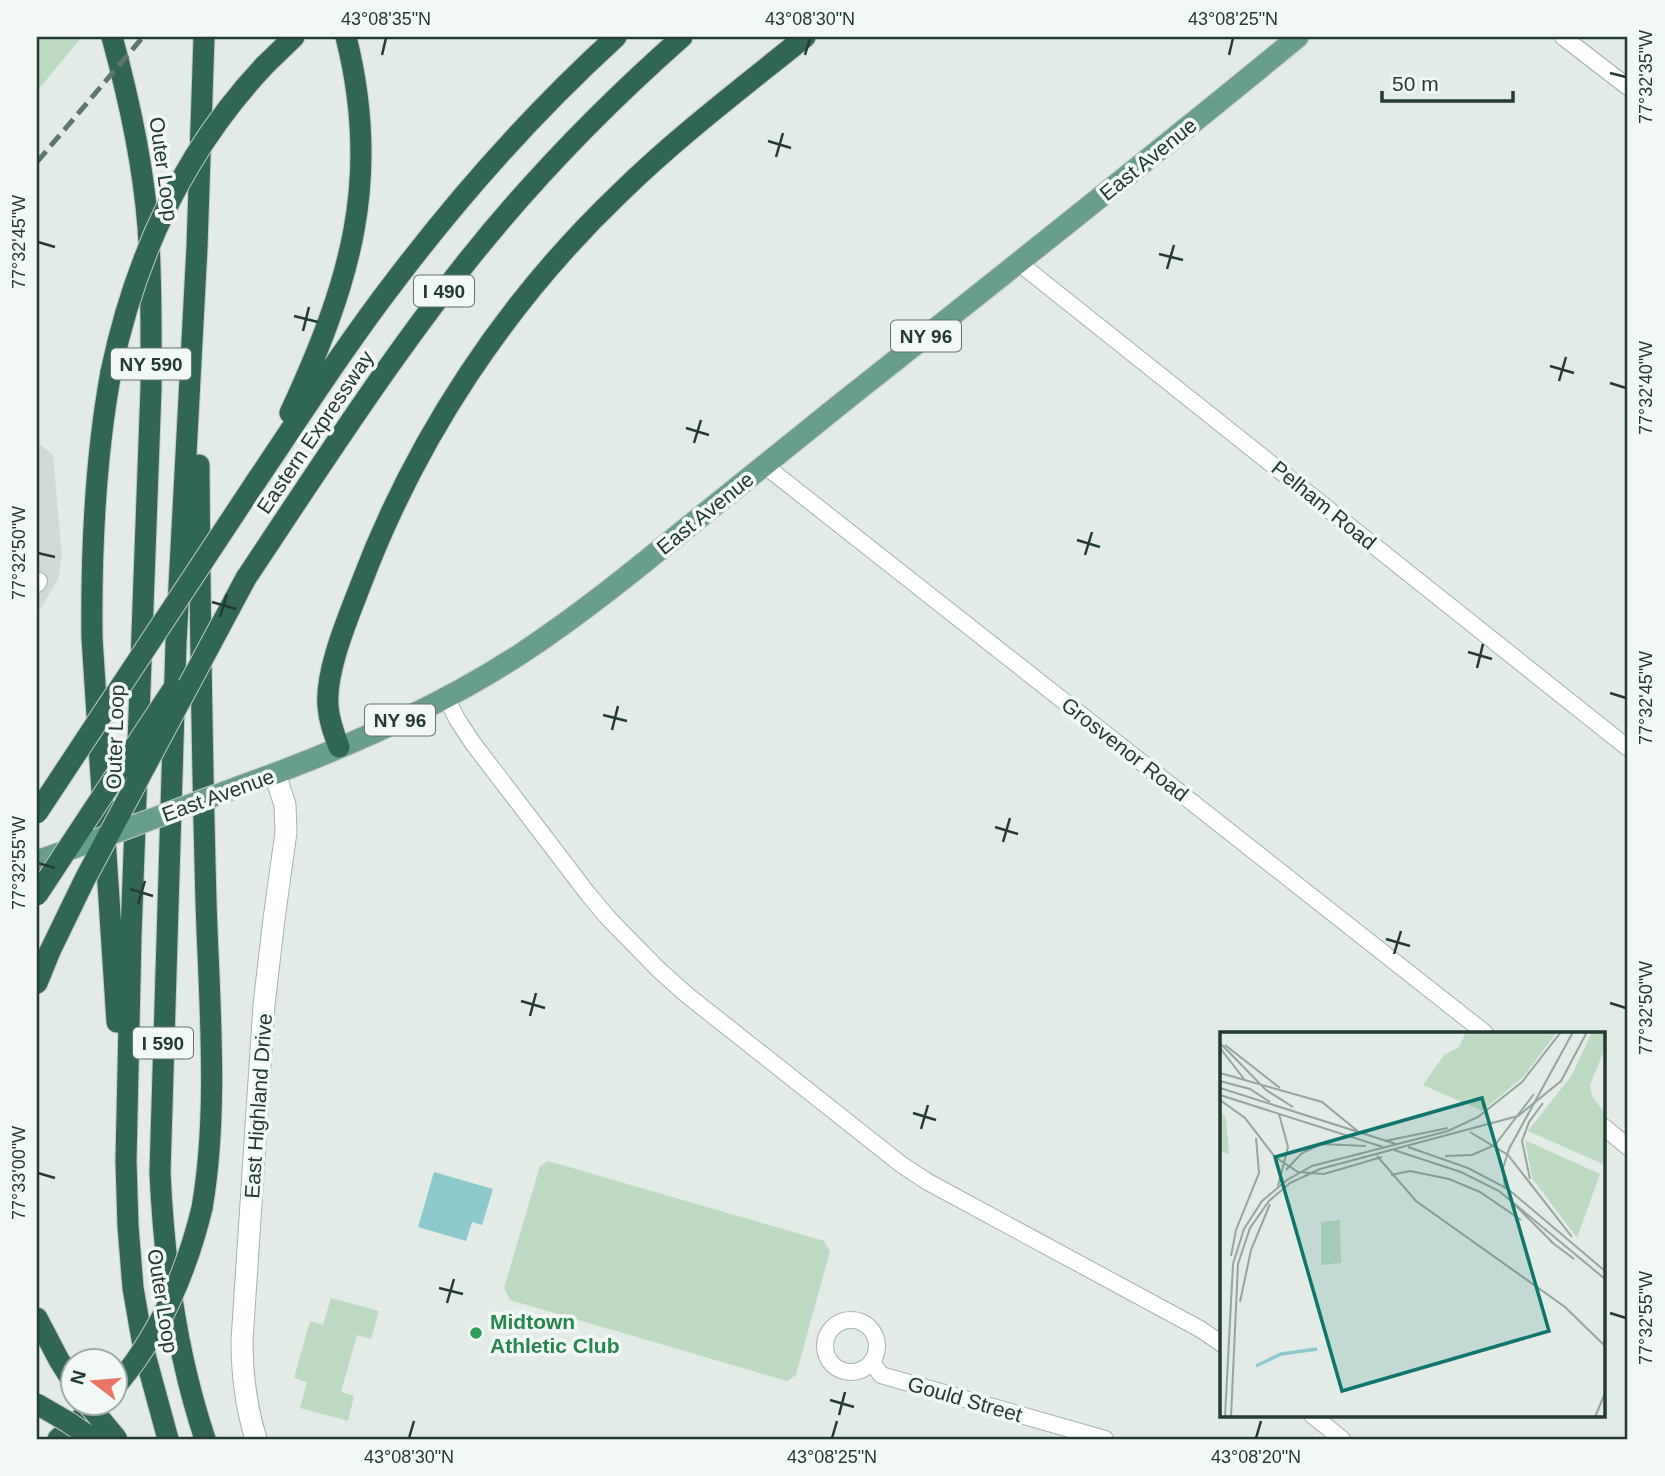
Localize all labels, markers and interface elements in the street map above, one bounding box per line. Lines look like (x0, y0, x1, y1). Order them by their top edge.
text: 43°08'35"N (341, 9, 431, 29)
text: 43°08'30"N (765, 9, 855, 29)
text: 43°08'25"N (1188, 9, 1278, 29)
text: 77°32'35"W (1636, 30, 1656, 124)
scale bar (1382, 60, 1513, 104)
text: 50 m (1392, 72, 1439, 95)
street label: East Avenue (1095, 113, 1201, 205)
street label: Outer Loop (145, 115, 183, 223)
text: 77°32'45"W (9, 195, 29, 289)
road number: I 490 (414, 276, 474, 306)
road number: NY 96 (891, 320, 961, 352)
text: 77°32'40"W (1636, 341, 1656, 435)
street label: Eastern Expressway (252, 346, 378, 518)
road number: NY 590 (111, 348, 191, 380)
street label: Pelham Road (1267, 456, 1381, 554)
street label: East Avenue (652, 467, 758, 559)
text: 77°32'50"W (9, 506, 29, 600)
text: 77°32'45"W (1636, 651, 1656, 745)
street label: Outer Loop (102, 684, 128, 790)
street label: Grosvenor Road (1057, 693, 1193, 805)
road number: NY 96 (365, 705, 435, 736)
street label: East Avenue (159, 764, 277, 826)
text: 77°32'55"W (9, 816, 29, 910)
text: 77°32'50"W (1636, 961, 1656, 1055)
street label: East Highland Drive (240, 1013, 276, 1199)
road number: I 590 (133, 1028, 193, 1058)
inset map (1220, 1032, 1606, 1416)
text: 77°33'00"W (9, 1126, 29, 1220)
street label: Outer Loop (143, 1247, 183, 1355)
text: 77°32'55"W (1636, 1271, 1656, 1365)
place label: Midtown Athletic Club (490, 1310, 620, 1357)
marker: Midtown Athletic Club (468, 1325, 484, 1341)
north arrow (60, 1346, 130, 1416)
text: N (66, 1368, 90, 1387)
street label: Gould Street (905, 1372, 1025, 1426)
text: 43°08'30"N (364, 1447, 454, 1467)
text: 43°08'25"N (787, 1447, 877, 1467)
text: 43°08'20"N (1211, 1447, 1301, 1467)

